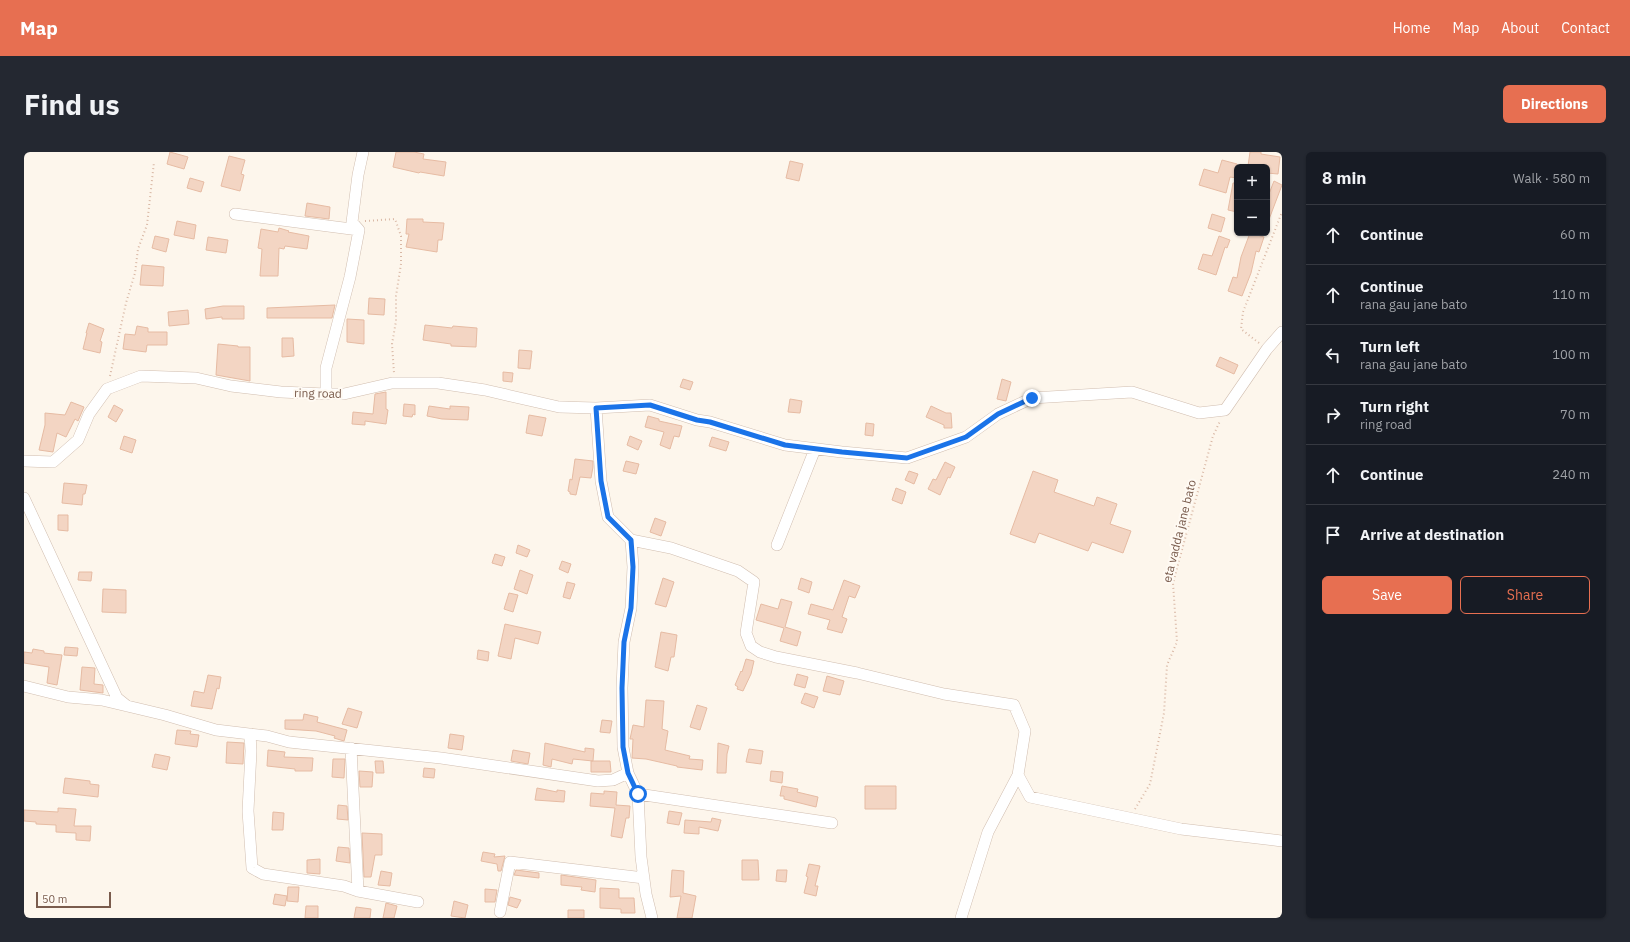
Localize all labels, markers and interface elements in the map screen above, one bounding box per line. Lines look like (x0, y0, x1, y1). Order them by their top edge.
text: Map (20, 16, 58, 40)
text: Home (1393, 19, 1430, 37)
text: Map (1452, 19, 1479, 37)
text: About (1501, 19, 1539, 37)
text: Contact (1561, 19, 1610, 37)
button: Directions (1503, 85, 1606, 123)
text: Find us (24, 86, 120, 123)
map controls (1234, 164, 1270, 236)
button: + (1234, 164, 1270, 200)
text: 8 min (1322, 167, 1366, 189)
text: Walk · 580 m (1513, 170, 1590, 187)
button: − (1234, 200, 1270, 236)
icon: ahead (1322, 224, 1344, 246)
text: Continue (1360, 225, 1424, 244)
text: 60 m (1560, 226, 1590, 243)
text: Continue (1360, 277, 1424, 296)
icon: ahead (1322, 284, 1344, 306)
text: 110 m (1552, 286, 1590, 303)
text: rana gau jane bato (1360, 296, 1467, 313)
text: Turn left (1360, 337, 1420, 356)
icon: left (1322, 344, 1344, 366)
text: 100 m (1552, 346, 1590, 363)
text: rana gau jane bato (1360, 356, 1467, 373)
street label: ring road (294, 385, 342, 401)
route end (1023, 389, 1041, 407)
text: Turn right (1360, 397, 1429, 416)
icon: right (1322, 404, 1344, 426)
text: 70 m (1560, 406, 1590, 423)
text: ring road (1360, 416, 1412, 433)
icon: ahead (1322, 464, 1344, 486)
text: Continue (1360, 465, 1424, 484)
text: 240 m (1552, 466, 1590, 483)
street label: eta vadda jane bato (1159, 478, 1199, 584)
icon: arrive (1322, 524, 1344, 546)
text: Arrive at destination (1360, 525, 1504, 544)
button: Save (1322, 576, 1452, 614)
button: Share (1460, 576, 1590, 614)
route start (629, 785, 647, 803)
scale bar (36, 890, 111, 909)
text: 50 m (42, 892, 67, 906)

